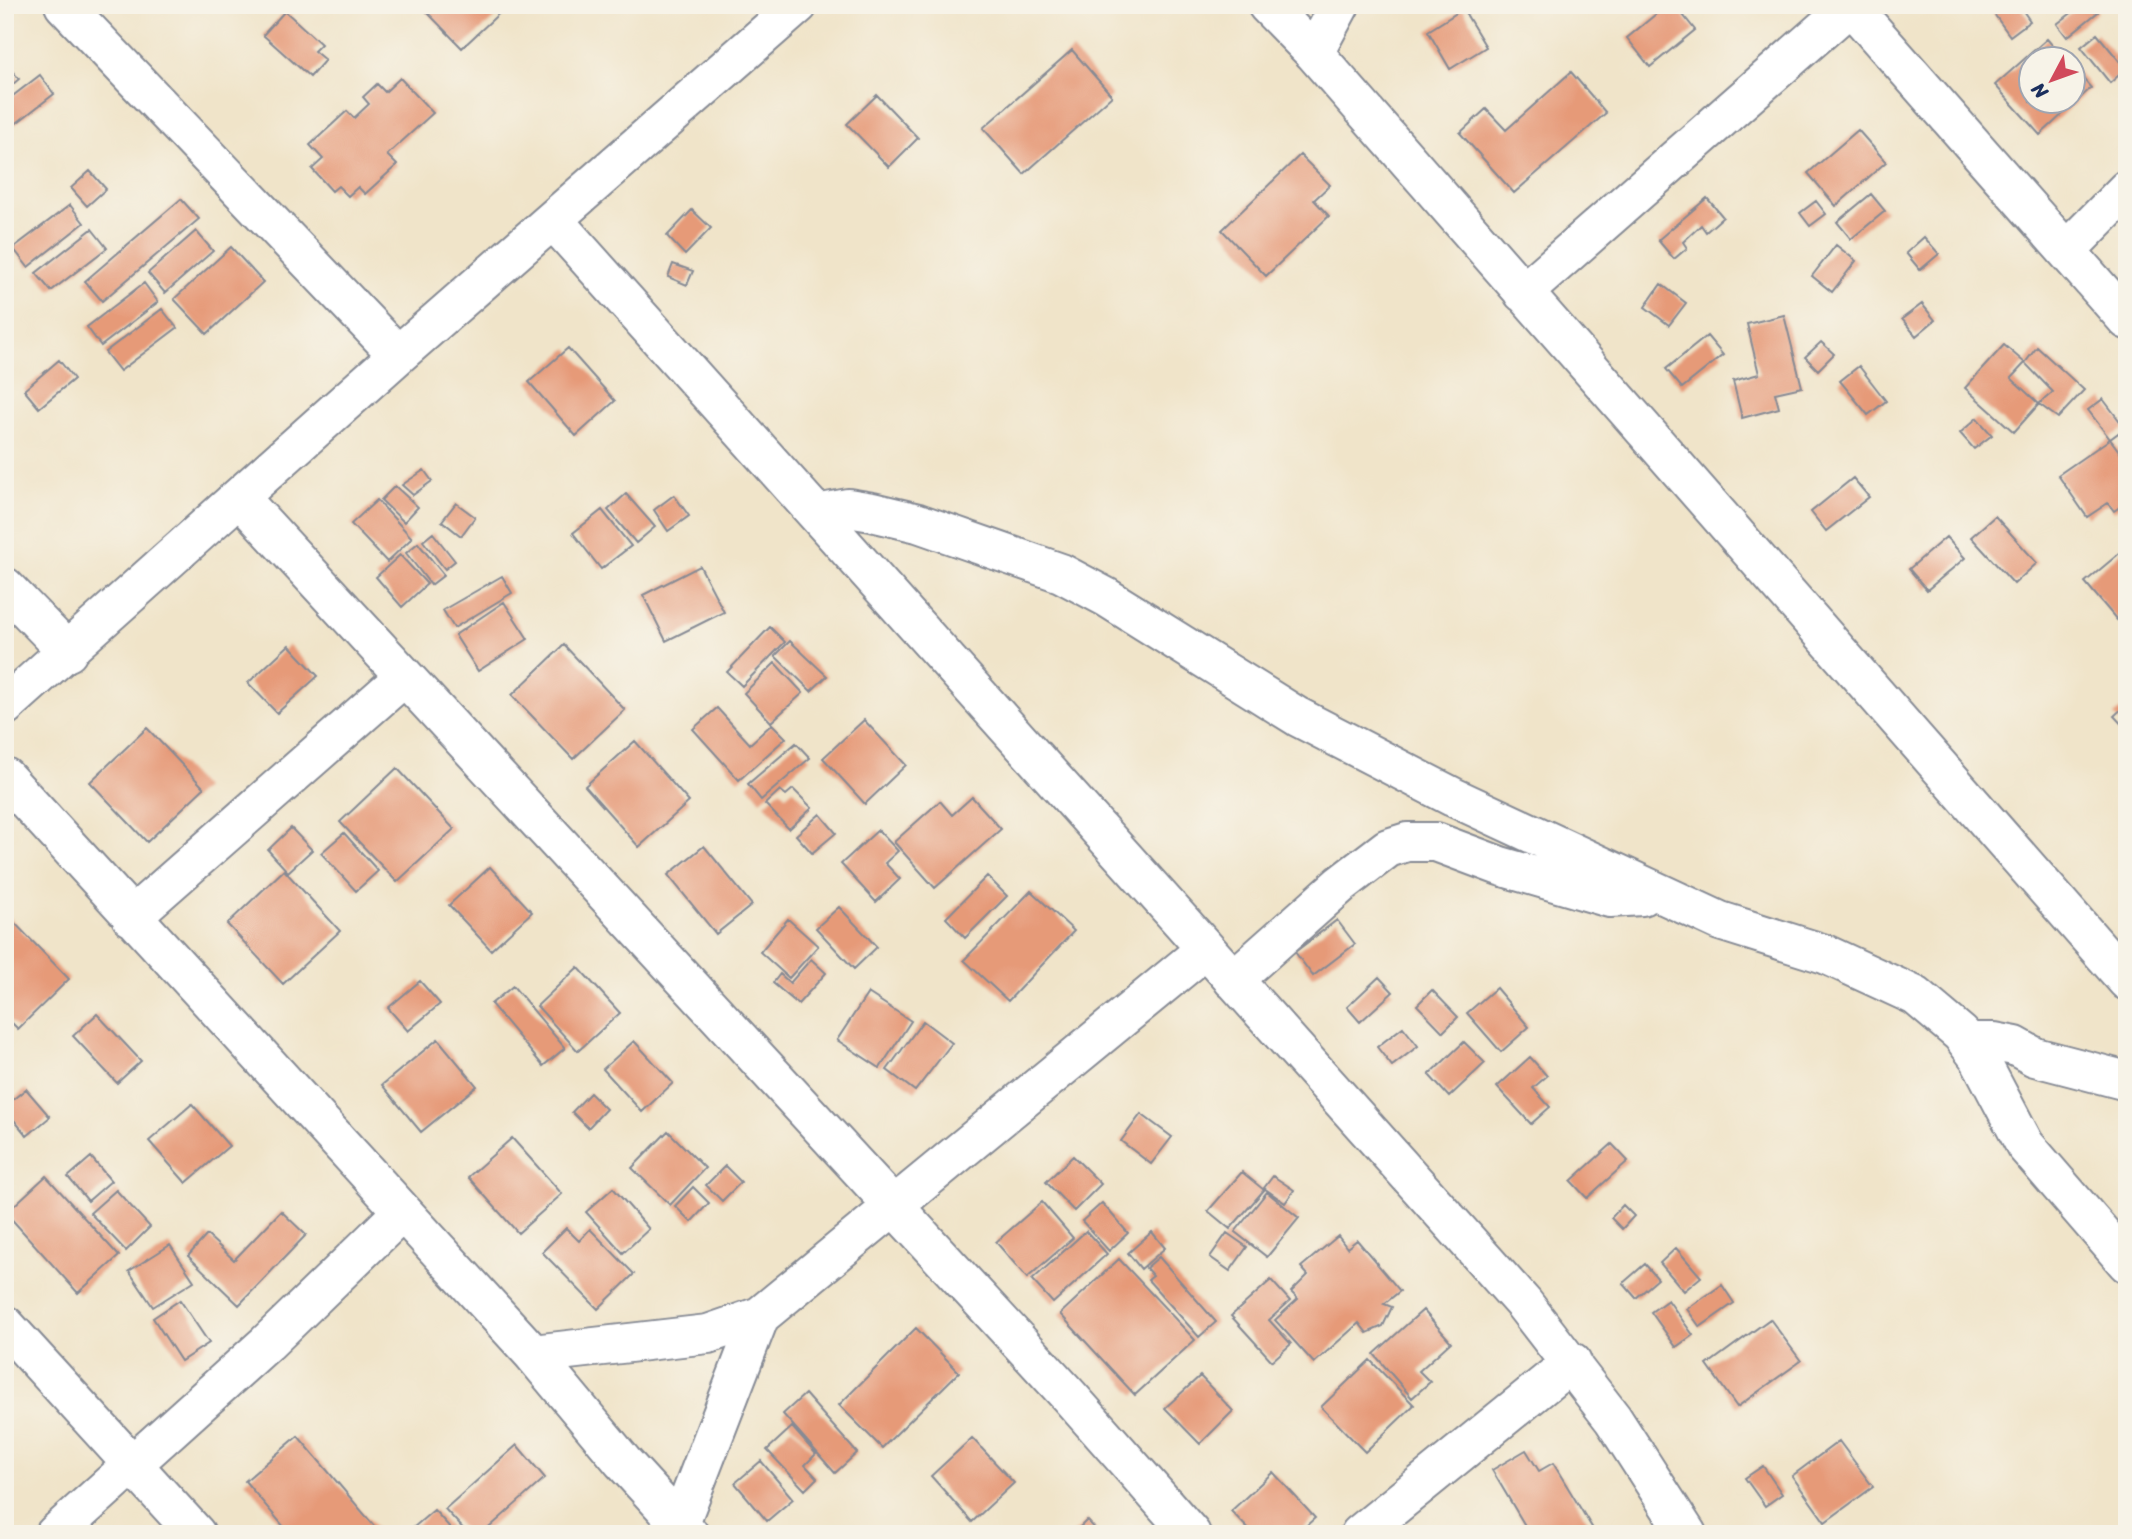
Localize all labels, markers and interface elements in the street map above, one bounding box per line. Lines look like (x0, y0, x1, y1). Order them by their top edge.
north arrow (2016, 46, 2086, 116)
text: N (2022, 74, 2057, 107)

